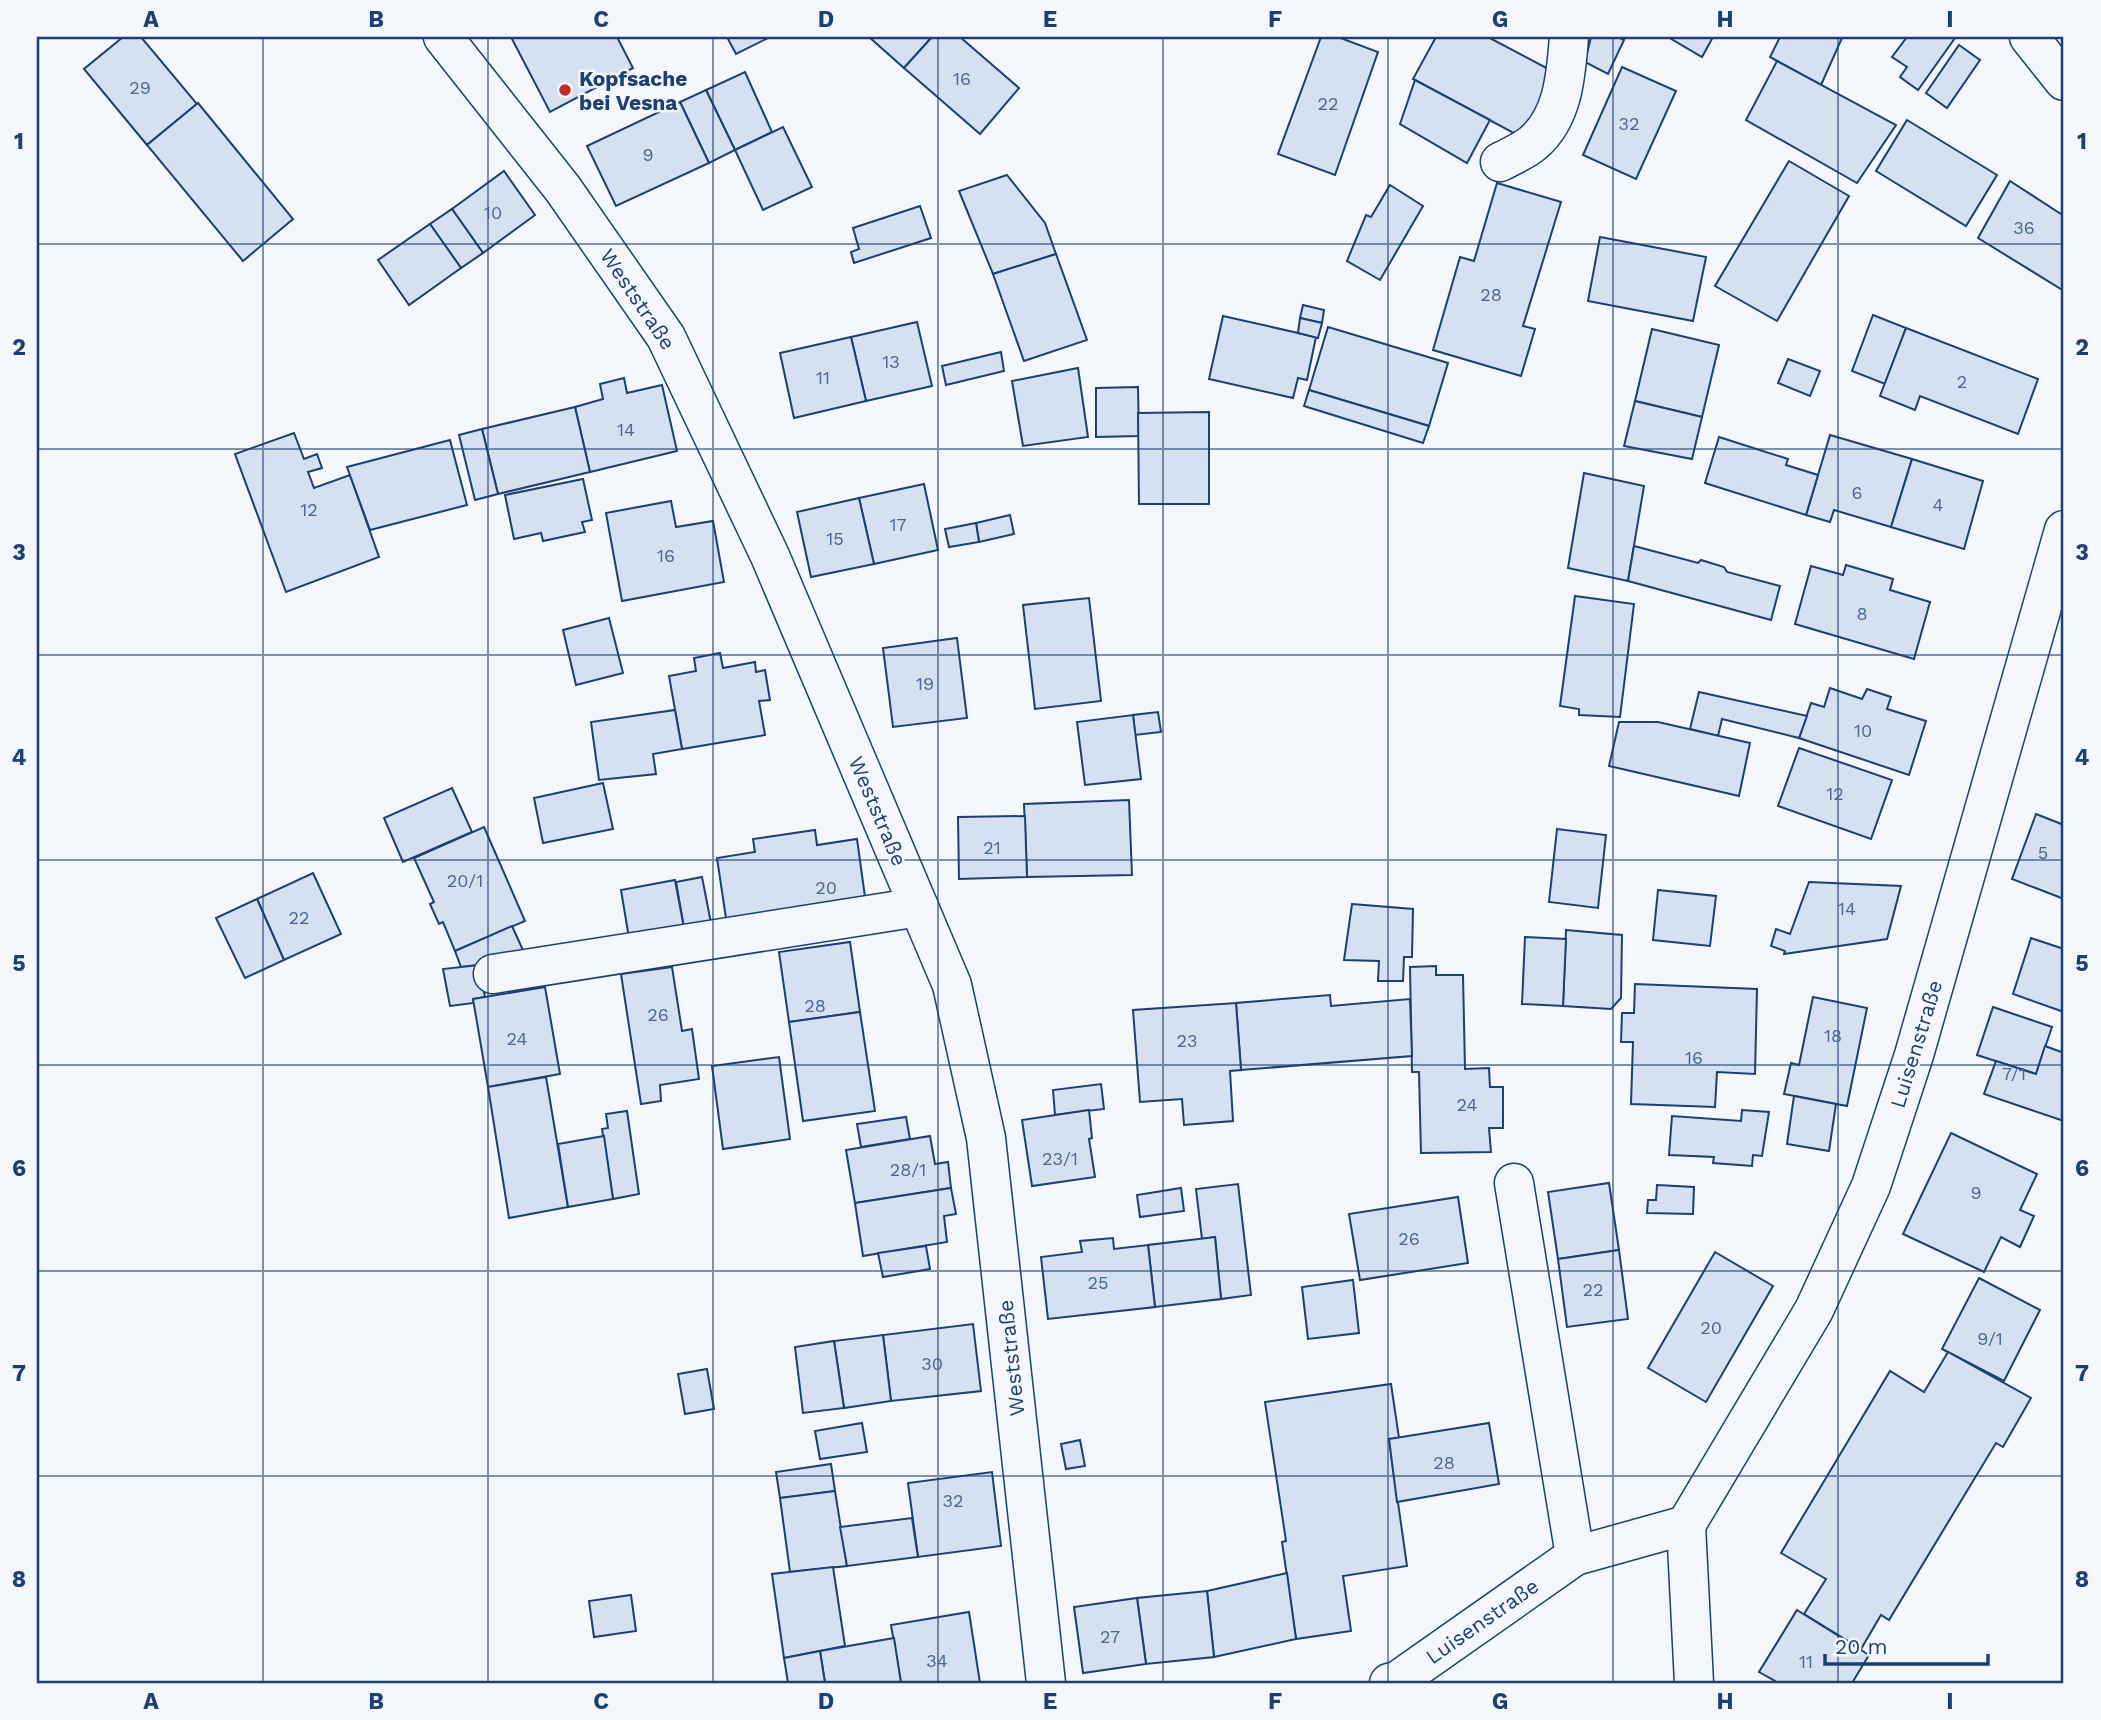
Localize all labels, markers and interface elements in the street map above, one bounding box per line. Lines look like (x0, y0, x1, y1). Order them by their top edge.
text: A (143, 6, 159, 33)
text: B (368, 6, 384, 33)
text: C (593, 6, 609, 33)
text: D (818, 6, 834, 33)
text: E (1043, 6, 1057, 33)
text: F (1268, 6, 1282, 33)
text: G (1492, 6, 1508, 33)
text: H (1716, 6, 1734, 33)
text: I (1946, 6, 1954, 33)
place label: Kopfsache bei Vesna (579, 66, 687, 115)
house number: 16 (953, 68, 971, 89)
house number: 29 (129, 77, 151, 98)
marker: Kopfsache bei Vesna (557, 82, 573, 98)
house number: 22 (1318, 93, 1339, 114)
house number: 32 (1619, 113, 1640, 134)
text: 1 (14, 128, 24, 155)
text: 1 (2077, 128, 2087, 155)
house number: 9 (642, 144, 654, 165)
house number: 10 (484, 202, 502, 223)
house number: 36 (2013, 217, 2035, 238)
street label: Weststraße (595, 244, 681, 354)
house number: 28 (1480, 284, 1502, 305)
text: 2 (12, 334, 26, 361)
text: 2 (2075, 334, 2089, 361)
house number: 13 (882, 351, 900, 372)
house number: 11 (816, 367, 830, 388)
house number: 2 (1957, 371, 1967, 392)
house number: 14 (617, 419, 635, 440)
house number: 6 (1852, 482, 1862, 503)
house number: 4 (1933, 494, 1944, 515)
house number: 12 (300, 499, 318, 520)
house number: 17 (889, 514, 907, 535)
house number: 15 (826, 528, 844, 549)
text: 3 (12, 539, 26, 566)
text: 3 (2075, 539, 2089, 566)
house number: 16 (657, 545, 675, 566)
house number: 8 (1856, 603, 1868, 624)
house number: 19 (916, 673, 934, 694)
house number: 10 (1854, 720, 1872, 741)
text: 4 (12, 744, 27, 771)
text: 4 (2075, 744, 2090, 771)
street label: Weststraße (844, 752, 912, 870)
house number: 12 (1826, 783, 1844, 804)
house number: 21 (983, 837, 1001, 858)
house number: 5 (2038, 842, 2048, 863)
house number: 20/1 (447, 870, 483, 891)
house number: 20 (815, 877, 837, 898)
house number: 14 (1838, 898, 1856, 919)
house number: 22 (289, 907, 310, 928)
text: 5 (12, 950, 26, 977)
text: 5 (2075, 950, 2089, 977)
street label: Luisenstraße (1885, 977, 1947, 1111)
house number: 28 (804, 995, 826, 1016)
house number: 26 (647, 1004, 669, 1025)
house number: 18 (1824, 1025, 1842, 1046)
house number: 24 (507, 1028, 527, 1049)
house number: 23 (1177, 1030, 1198, 1051)
house number: 16 (1685, 1047, 1703, 1068)
house number: 7/1 (2002, 1063, 2026, 1084)
house number: 24 (1457, 1094, 1477, 1115)
house number: 23/1 (1042, 1148, 1078, 1169)
text: 6 (12, 1155, 26, 1182)
text: 6 (2075, 1155, 2089, 1182)
house number: 28/1 (890, 1159, 926, 1180)
house number: 9 (1970, 1182, 1982, 1203)
house number: 26 (1398, 1228, 1420, 1249)
house number: 25 (1088, 1272, 1108, 1293)
house number: 22 (1583, 1279, 1604, 1300)
street label: Weststraße (992, 1299, 1030, 1417)
house number: 20 (1700, 1317, 1722, 1338)
house number: 9/1 (1977, 1328, 2003, 1349)
house number: 30 (921, 1353, 943, 1374)
text: 7 (12, 1360, 26, 1387)
text: 7 (2075, 1360, 2089, 1387)
house number: 28 (1433, 1452, 1455, 1473)
house number: 32 (943, 1490, 964, 1511)
text: 8 (12, 1566, 26, 1593)
text: 8 (2075, 1566, 2089, 1593)
street label: Luisenstraße (1421, 1573, 1543, 1669)
scale bar (1825, 1622, 1987, 1666)
house number: 27 (1100, 1626, 1120, 1647)
text: 20 m (1835, 1634, 1887, 1659)
house number: 34 (926, 1650, 948, 1671)
house number: 11 (1799, 1651, 1813, 1672)
text: A (143, 1688, 159, 1715)
text: B (368, 1688, 384, 1715)
text: C (593, 1688, 609, 1715)
text: D (818, 1688, 834, 1715)
text: E (1043, 1688, 1057, 1715)
text: F (1268, 1688, 1282, 1715)
text: G (1492, 1688, 1508, 1715)
text: H (1716, 1688, 1734, 1715)
text: I (1946, 1688, 1954, 1715)

